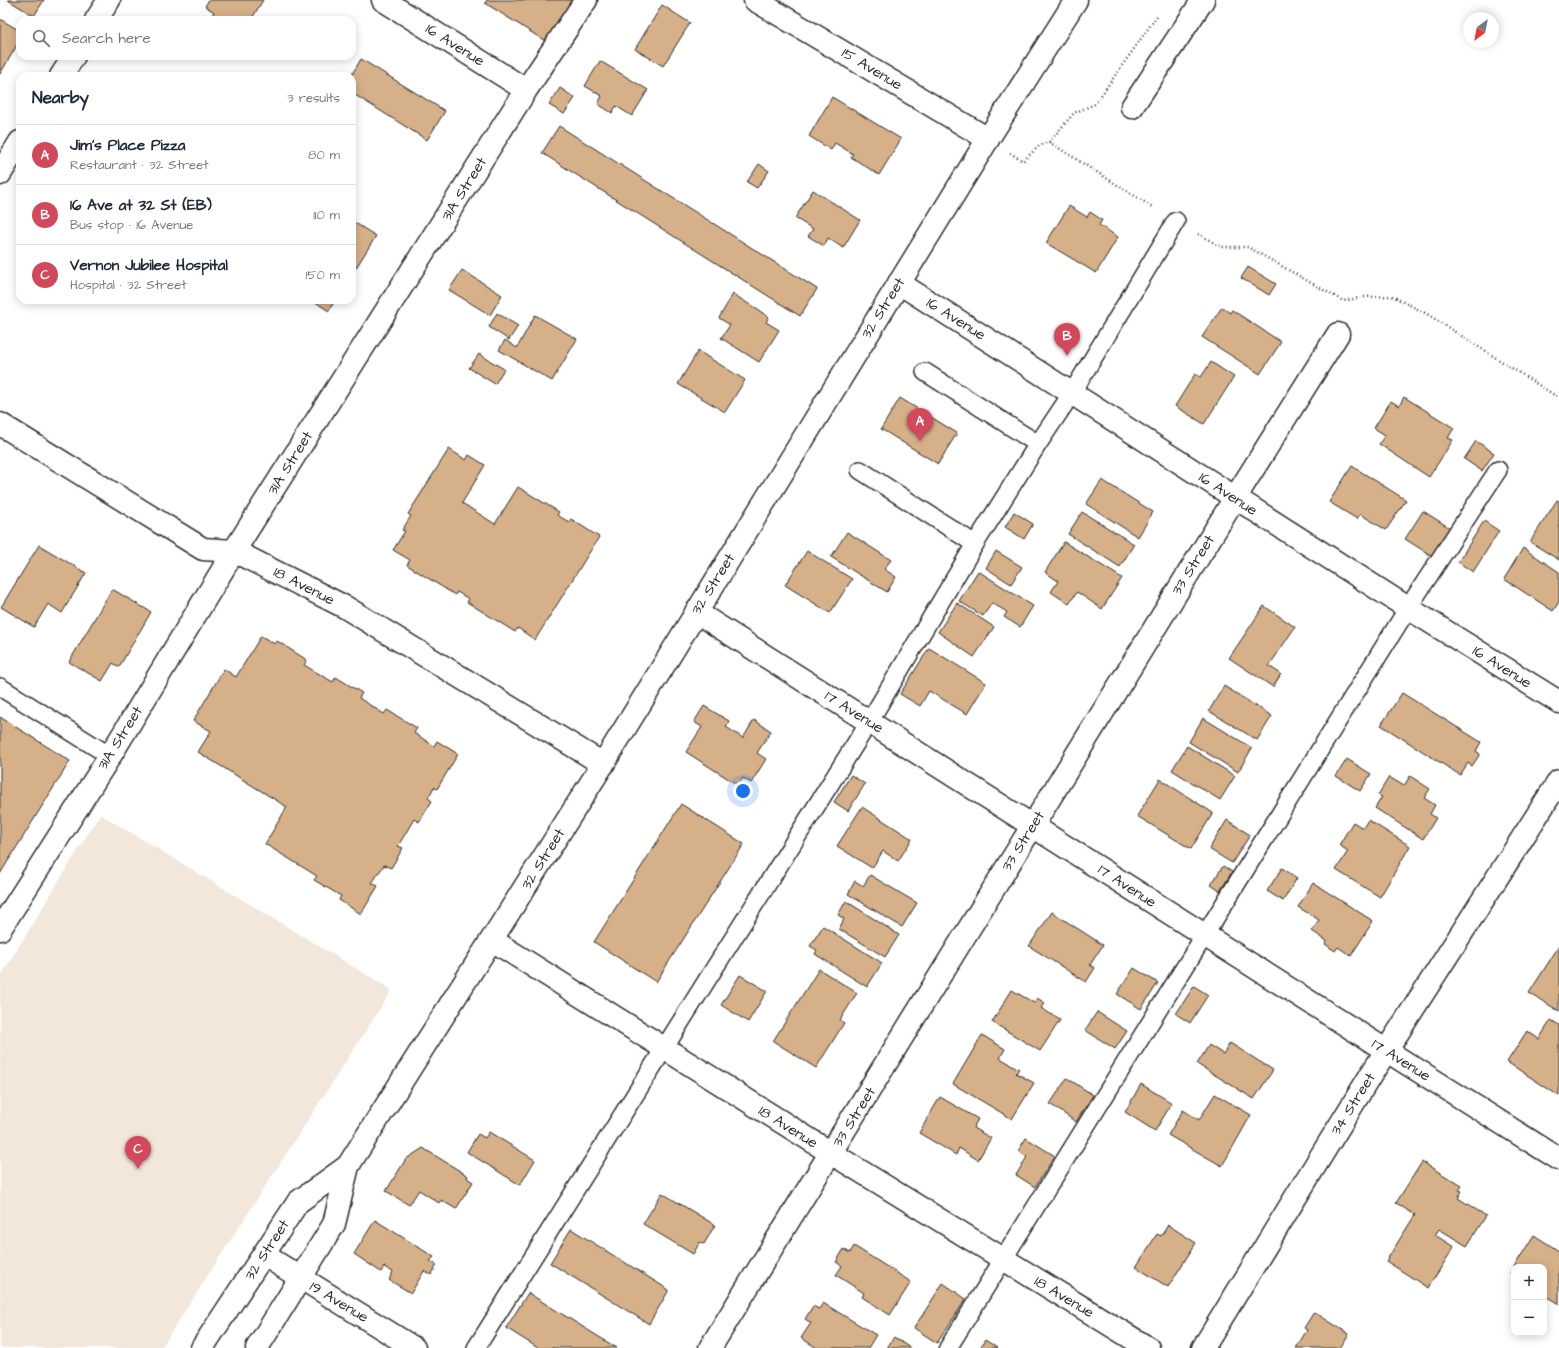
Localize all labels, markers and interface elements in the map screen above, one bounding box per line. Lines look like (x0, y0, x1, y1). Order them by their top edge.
north arrow (1463, 12, 1499, 48)
search box (16, 16, 356, 60)
street label: 16 Avenue (421, 19, 489, 71)
icon: search (30, 27, 52, 49)
text: Search here (62, 28, 151, 49)
street label: 15 Avenue (838, 43, 906, 95)
text: Nearby (32, 86, 89, 110)
text: 3 results (287, 89, 340, 107)
text: Jim's Place Pizza (70, 135, 185, 156)
text: A (41, 146, 49, 164)
text: 80 m (308, 146, 340, 164)
street label: 31A Street (436, 153, 492, 225)
text: Restaurant · 32 Street (70, 156, 208, 174)
text: 16 Ave at 32 St (EB) (70, 195, 212, 216)
text: B (40, 206, 50, 224)
text: 110 m (313, 206, 340, 224)
text: Bus stop · 16 Avenue (70, 216, 193, 234)
text: Vernon Jubilee Hospital (70, 255, 228, 276)
text: C (40, 266, 50, 284)
text: 150 m (306, 266, 340, 284)
street label: 32 Street (856, 273, 910, 343)
text: Hospital · 32 Street (70, 276, 186, 294)
street label: 16 Avenue (922, 293, 990, 345)
pin: B (1054, 323, 1080, 356)
pin: A (907, 408, 933, 441)
street label: 31A Street (262, 427, 318, 499)
street label: 16 Avenue (1195, 467, 1261, 521)
street label: 33 Street (1166, 531, 1220, 599)
street label: 32 Street (686, 549, 740, 619)
street label: 18 Avenue (270, 562, 338, 610)
street label: 16 Avenue (1468, 641, 1536, 693)
street label: 17 Avenue (820, 686, 888, 738)
street label: 31A Street (92, 702, 148, 774)
your location (733, 781, 753, 801)
street label: 33 Street (996, 807, 1050, 875)
street label: 32 Street (516, 824, 570, 894)
street label: 17 Avenue (1094, 859, 1160, 913)
street label: 17 Avenue (1367, 1034, 1435, 1086)
street label: 34 Street (1326, 1069, 1380, 1139)
street label: 33 Street (827, 1083, 881, 1151)
street label: 18 Avenue (754, 1101, 822, 1153)
pin: C (125, 1136, 151, 1169)
street label: 32 Street (240, 1216, 294, 1284)
map controls (1511, 1264, 1547, 1336)
button: + (1511, 1264, 1547, 1300)
street label: 18 Avenue (1030, 1271, 1098, 1323)
street label: 19 Avenue (306, 1276, 372, 1328)
button: − (1511, 1300, 1547, 1336)

